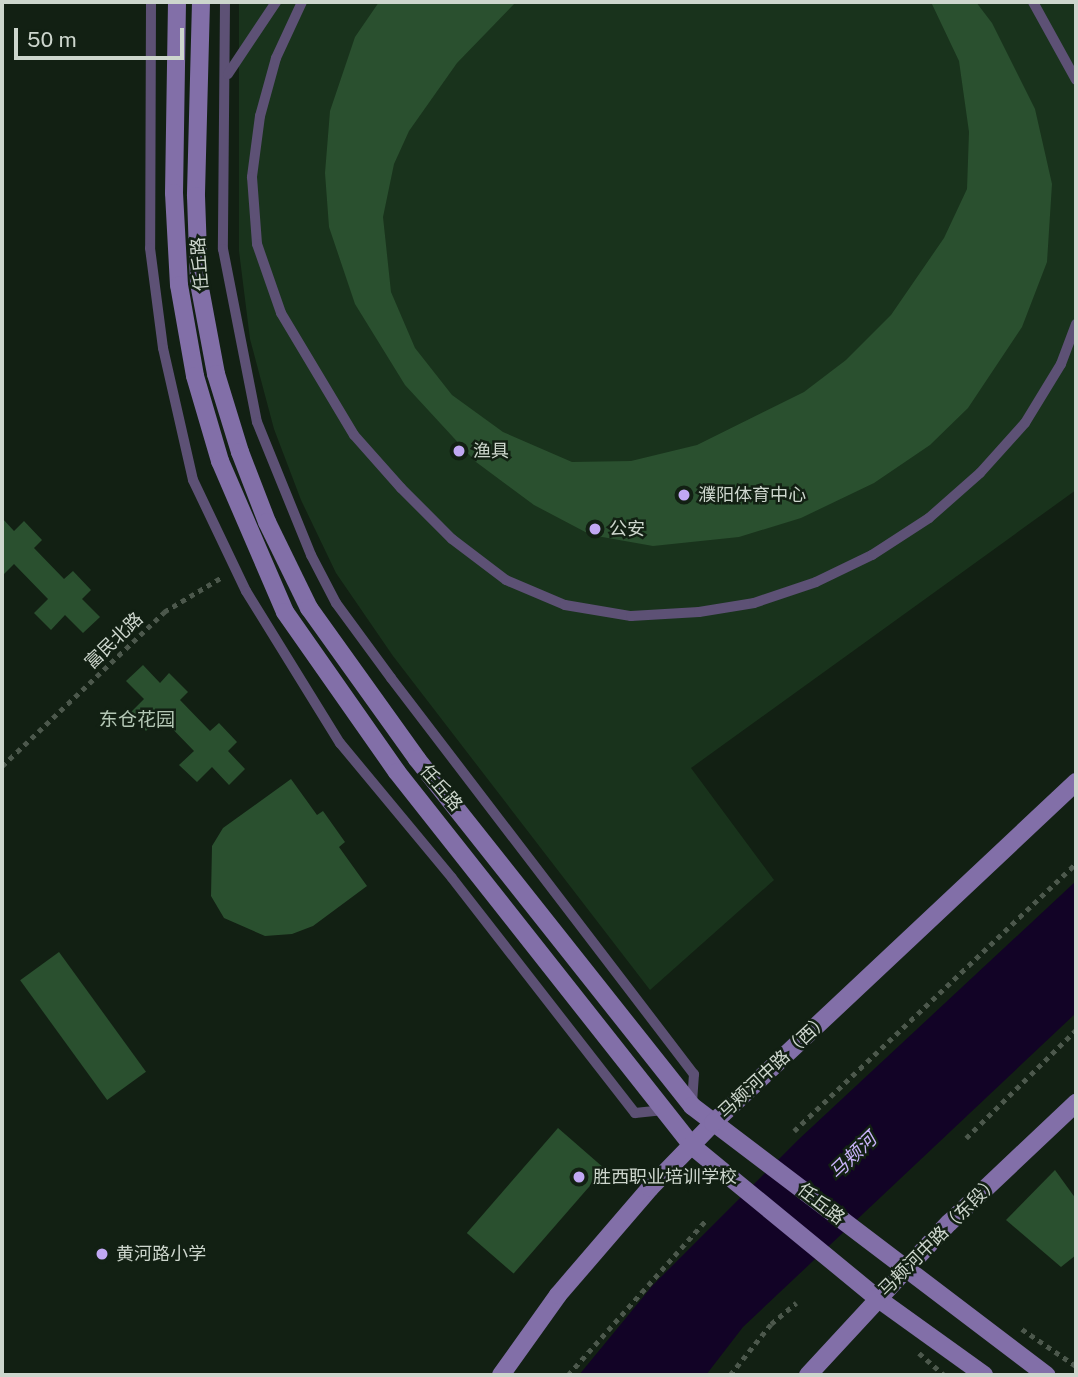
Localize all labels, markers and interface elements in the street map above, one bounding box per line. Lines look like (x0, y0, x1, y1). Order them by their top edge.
scale bar (18, 14, 187, 58)
text: 50 m (27, 27, 77, 52)
street label: 任丘路 (187, 236, 213, 292)
place label: 渔具 (473, 440, 509, 462)
marker: 渔具 (451, 443, 467, 459)
place label: 濮阳体育中心 (698, 484, 806, 506)
marker: 濮阳体育中心 (676, 487, 692, 503)
place label: 公安 (609, 518, 645, 540)
marker: 公安 (587, 521, 603, 537)
street label: 富民北路 (81, 608, 147, 674)
district label: 东仓花园 (99, 709, 175, 731)
street label: 任丘路 (415, 760, 467, 816)
street label: 马颊河中路（西） (714, 1009, 834, 1123)
water label: 马颊河 (825, 1128, 881, 1184)
place label: 胜西职业培训学校 (593, 1166, 737, 1188)
marker: 胜西职业培训学校 (571, 1169, 587, 1185)
street label: 马颊河中路（东段） (874, 1171, 1004, 1301)
street label: 任丘路 (793, 1179, 849, 1229)
place label: 黄河路小学 (116, 1243, 206, 1265)
marker: 黄河路小学 (94, 1246, 110, 1262)

